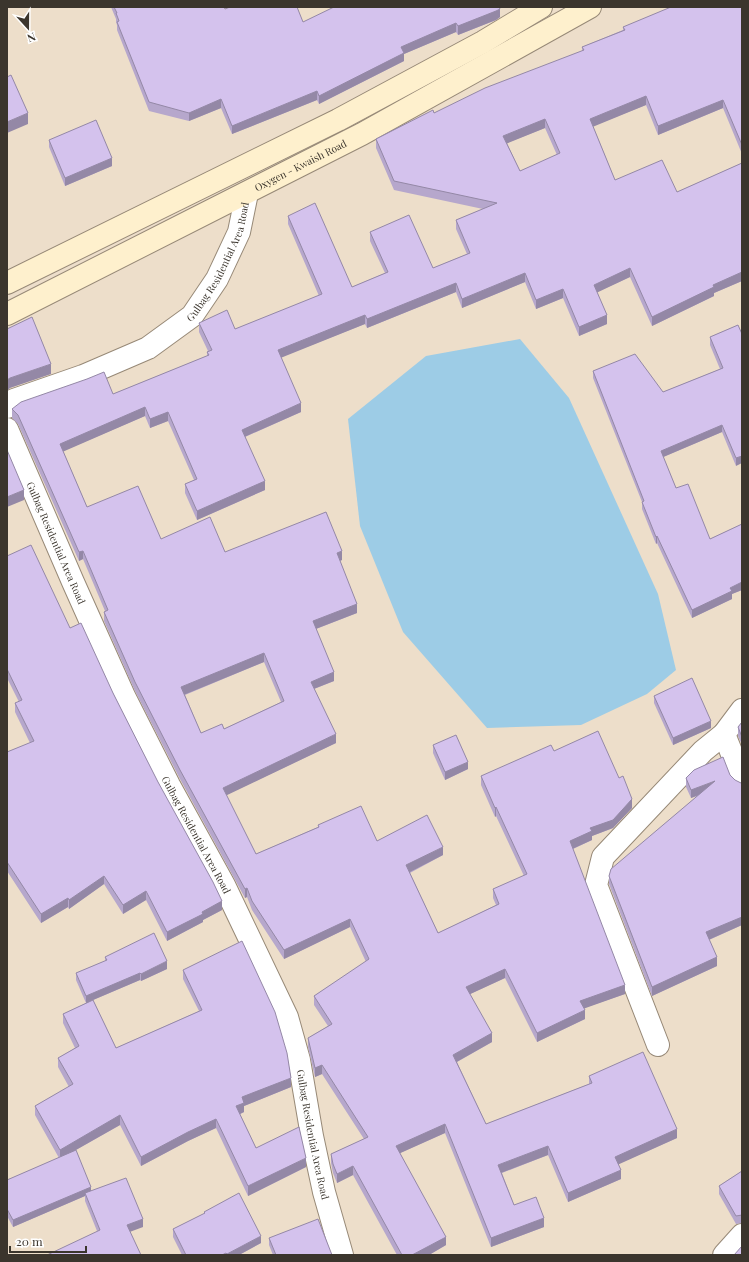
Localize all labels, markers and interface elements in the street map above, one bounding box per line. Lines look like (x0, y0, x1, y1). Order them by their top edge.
north arrow (8, 8, 48, 48)
text: N (25, 29, 38, 46)
street label: Oxygen - Kwaish Road (252, 136, 349, 194)
street label: Gulbag Residential Area Road (184, 201, 252, 325)
street label: Gulbag Residential Area Road (24, 479, 89, 606)
street label: Gulbag Residential Area Road (159, 773, 234, 896)
street label: Gulbag Residential Area Road (294, 1068, 333, 1201)
scale bar (10, 1228, 86, 1254)
text: 20 m (16, 1233, 43, 1249)

